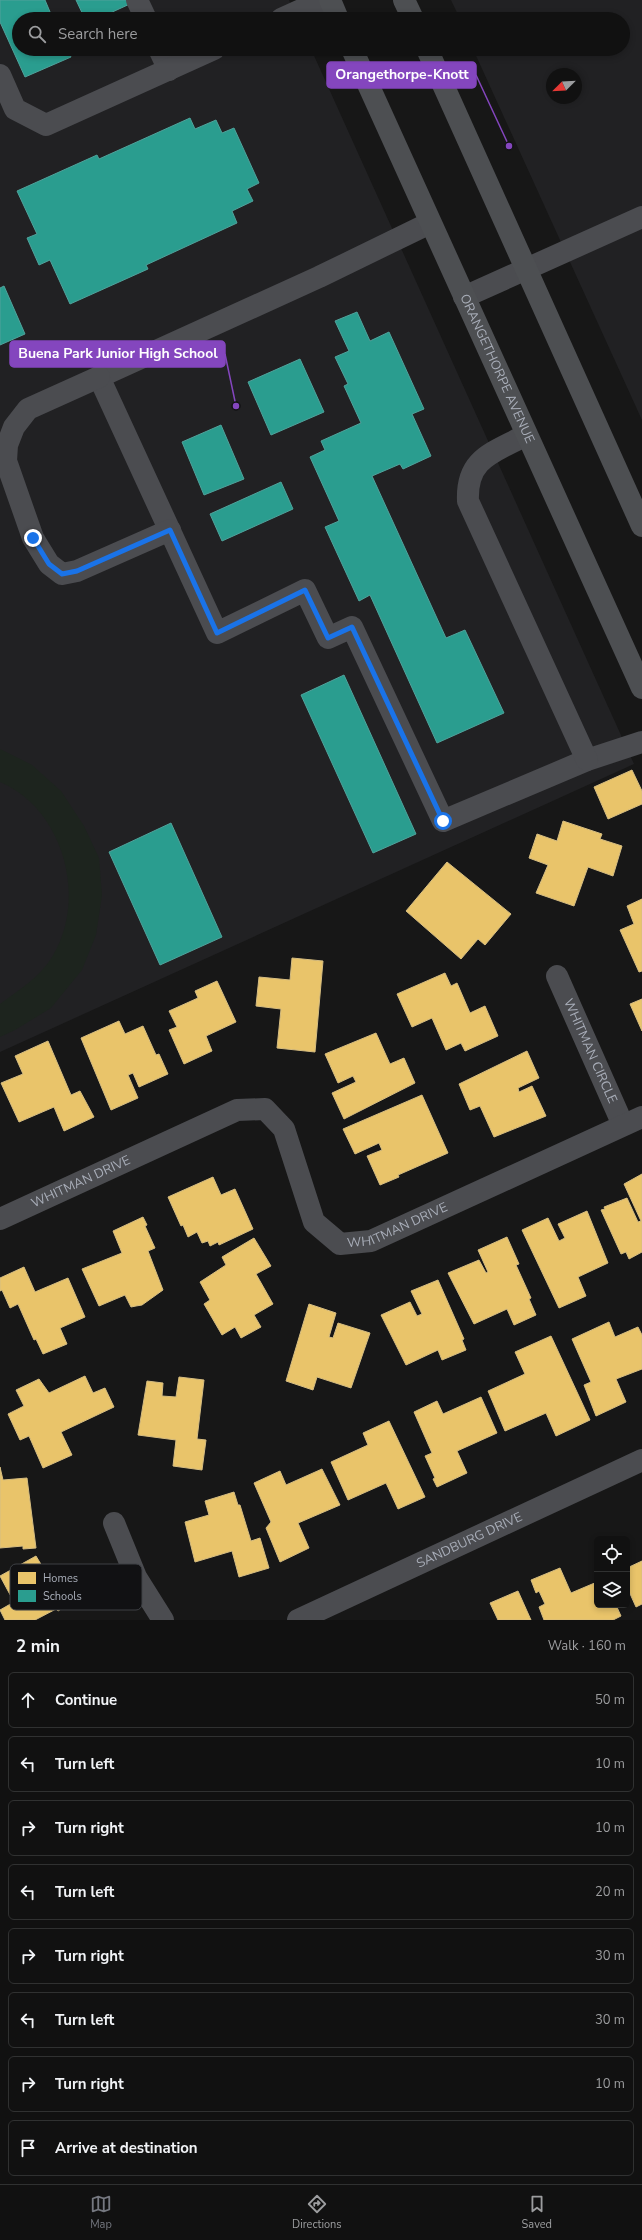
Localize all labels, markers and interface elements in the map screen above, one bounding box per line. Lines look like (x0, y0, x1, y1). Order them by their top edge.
search box (12, 12, 630, 56)
icon: search (26, 23, 48, 45)
text: Search here (58, 24, 138, 44)
callout: Orangethorpe-Knott (327, 62, 476, 88)
text: Orangethorpe-Knott (335, 65, 469, 84)
north arrow (546, 68, 582, 104)
street label: ORANGETHORPE AVENUE (455, 291, 539, 446)
callout: Buena Park Junior High School (10, 341, 225, 367)
text: Buena Park Junior High School (18, 344, 218, 363)
route end (24, 529, 42, 547)
route start (434, 812, 452, 830)
street label: WHITMAN CIRCLE (559, 996, 621, 1106)
street label: WHITMAN DRIVE (28, 1151, 133, 1212)
street label: WHITMAN DRIVE (346, 1198, 450, 1252)
street label: SANDBURG DRIVE (414, 1508, 525, 1573)
map controls (594, 1536, 630, 1608)
button: locate (594, 1536, 630, 1572)
legend (10, 1564, 142, 1610)
text: Homes (43, 1571, 78, 1586)
button: layers (594, 1572, 630, 1608)
text: Schools (43, 1589, 82, 1604)
text: 2 min (16, 1635, 60, 1658)
text: Walk · 160 m (548, 1637, 626, 1655)
icon: ahead (17, 1689, 39, 1711)
text: Continue (55, 1690, 117, 1710)
text: 50 m (595, 1691, 625, 1709)
icon: left (17, 1753, 39, 1775)
text: Turn left (55, 1754, 114, 1774)
text: 10 m (595, 1755, 625, 1773)
icon: right (17, 1817, 39, 1839)
text: Turn right (55, 1818, 124, 1838)
text: 10 m (595, 1819, 625, 1837)
icon: left (17, 1881, 39, 1903)
text: Turn left (55, 1882, 114, 1902)
text: 20 m (595, 1883, 625, 1901)
icon: right (17, 1945, 39, 1967)
text: Turn right (55, 1946, 124, 1966)
text: 30 m (595, 1947, 625, 1965)
icon: left (17, 2009, 39, 2031)
text: Turn left (55, 2010, 114, 2030)
text: 30 m (595, 2011, 625, 2029)
icon: right (17, 2073, 39, 2095)
text: Turn right (55, 2074, 124, 2094)
text: 10 m (595, 2075, 625, 2093)
icon: arrive (17, 2137, 39, 2159)
text: Arrive at destination (55, 2138, 198, 2158)
tab: Map (90, 2193, 112, 2232)
tab: Directions (292, 2193, 342, 2232)
tab: Saved (522, 2193, 552, 2232)

